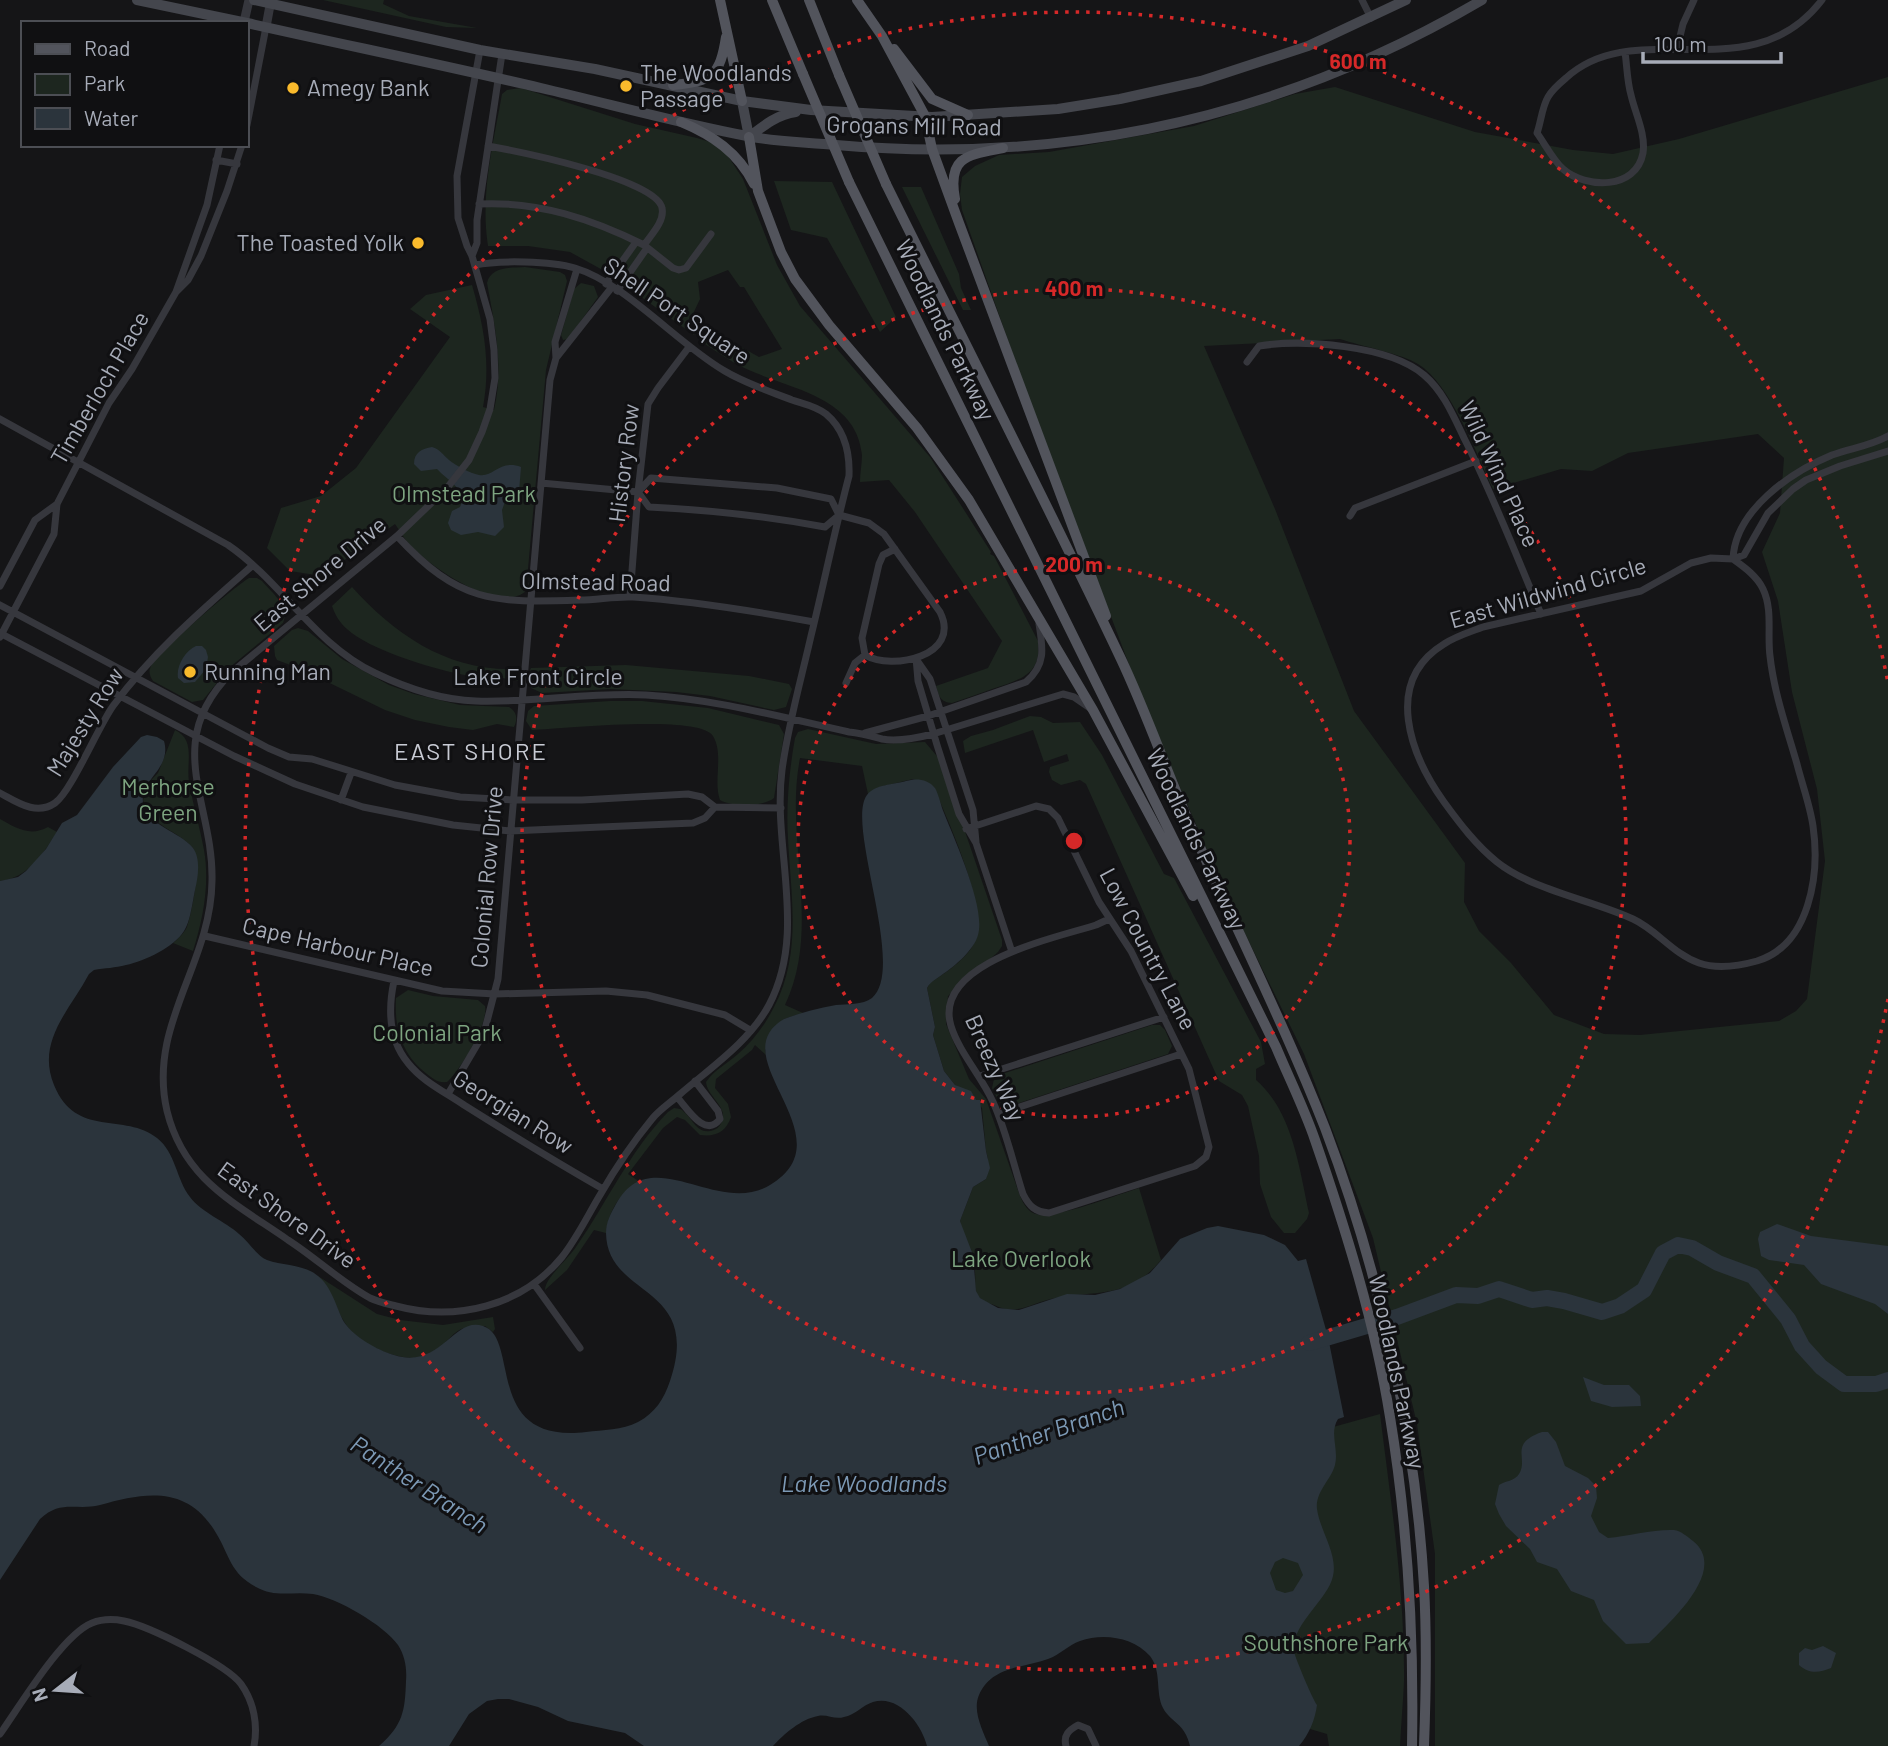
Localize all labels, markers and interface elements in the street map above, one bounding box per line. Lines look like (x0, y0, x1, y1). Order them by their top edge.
legend (21, 21, 248, 147)
scale bar (1643, 21, 1781, 65)
text: 100 m (1654, 31, 1707, 56)
text: Road (84, 35, 130, 60)
text: 600 m (1330, 48, 1386, 73)
place label: The Woodlands Passage (640, 58, 792, 112)
text: Park (84, 70, 125, 95)
place label: Amegy Bank (307, 73, 430, 101)
marker: The Woodlands Passage (618, 78, 634, 94)
marker: Amegy Bank (285, 80, 301, 96)
text: Water (84, 105, 139, 130)
street label: Grogans Mill Road (826, 109, 1002, 141)
place label: The Toasted Yolk (237, 228, 404, 256)
street label: Woodlands Parkway (890, 234, 1002, 425)
marker: The Toasted Yolk (410, 235, 426, 251)
street label: Shell Port Square (599, 251, 756, 370)
text: 400 m (1045, 275, 1103, 300)
street label: Timberloch Place (44, 306, 154, 469)
street label: Wild Wind Place (1454, 396, 1546, 551)
street label: History Row (602, 402, 644, 524)
park label: Olmstead Park (392, 479, 536, 507)
street label: East Shore Drive (247, 510, 391, 637)
text: 200 m (1045, 551, 1103, 576)
street label: East Wildwind Circle (1446, 551, 1649, 633)
street label: Olmstead Road (521, 566, 671, 596)
place label: Running Man (204, 657, 331, 685)
street label: Majesty Row (40, 662, 129, 781)
street label: Lake Front Circle (453, 662, 623, 690)
marker: Running Man (182, 664, 198, 680)
district label: EAST SHORE (394, 736, 548, 765)
street label: Woodlands Parkway (1141, 743, 1253, 934)
park label: Merhorse Green (121, 772, 215, 826)
street label: Colonial Row Drive (464, 785, 508, 969)
centre of rings (1062, 829, 1086, 853)
street label: Low Country Lane (1094, 863, 1203, 1034)
street label: Cape Harbour Place (240, 910, 436, 982)
street label: Breezy Way (960, 1010, 1032, 1126)
park label: Colonial Park (372, 1018, 502, 1046)
street label: Georgian Row (448, 1063, 579, 1159)
street label: East Shore Drive (213, 1155, 362, 1274)
park label: Lake Overlook (951, 1244, 1091, 1272)
street label: Woodlands Parkway (1364, 1272, 1432, 1472)
water label: Panther Branch (969, 1391, 1128, 1470)
water label: Panther Branch (346, 1429, 494, 1539)
water label: Lake Woodlands (781, 1468, 947, 1497)
park label: Southshore Park (1243, 1628, 1409, 1656)
north arrow (21, 1655, 91, 1725)
text: N (26, 1686, 52, 1705)

